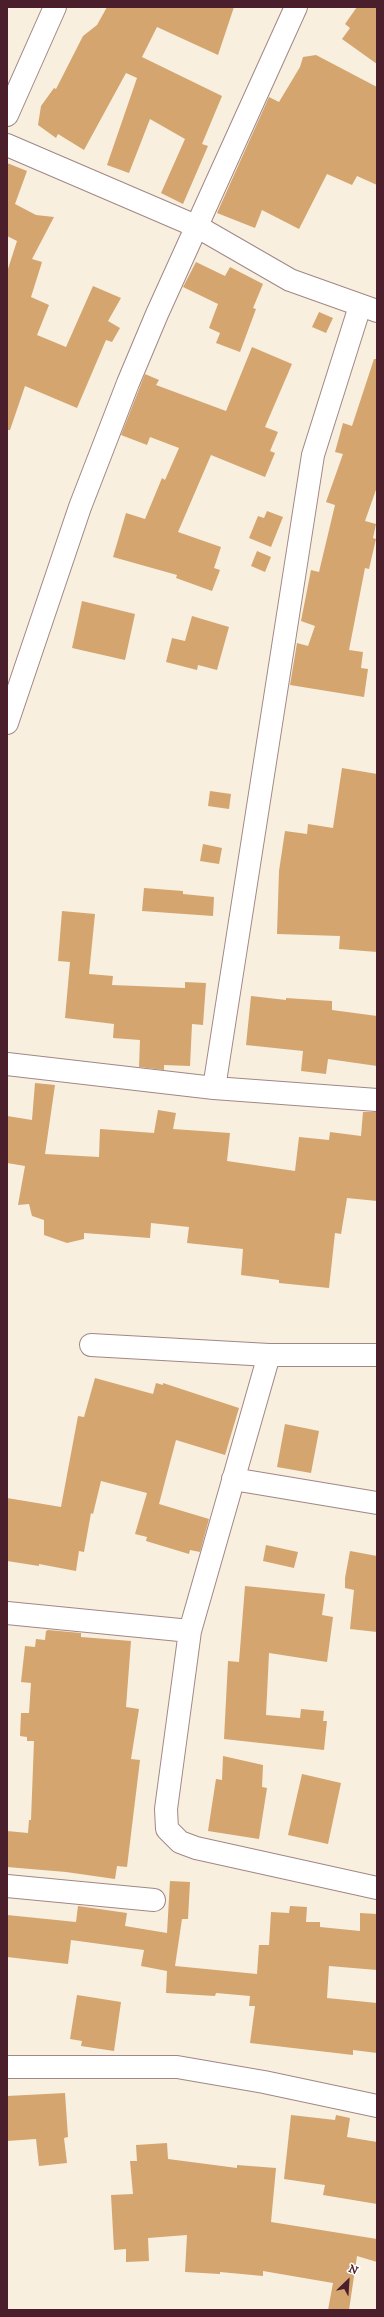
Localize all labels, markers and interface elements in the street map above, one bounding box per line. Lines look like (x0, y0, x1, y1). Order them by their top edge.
north arrow (328, 2261, 368, 2301)
text: N (346, 2262, 360, 2278)

